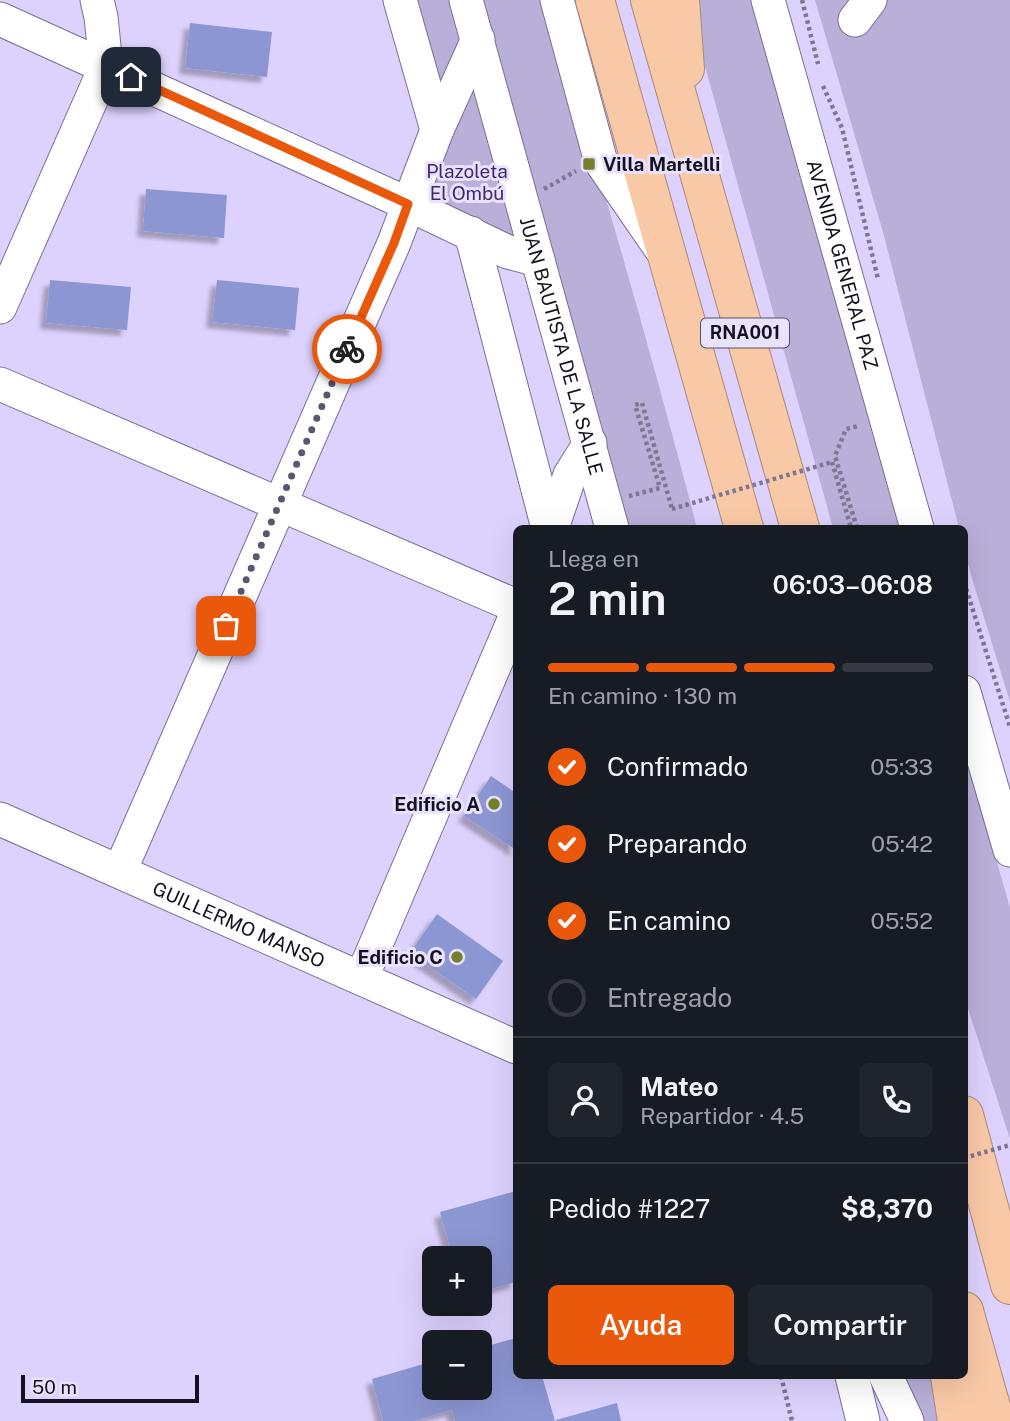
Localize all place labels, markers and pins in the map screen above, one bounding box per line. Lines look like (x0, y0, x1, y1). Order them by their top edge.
pin (101, 47, 161, 107)
place label: Villa Martelli (603, 153, 720, 175)
marker: Villa Martelli (581, 156, 597, 172)
pin (196, 596, 256, 656)
place label: Edificio A (394, 793, 480, 815)
marker: Edificio A (486, 796, 502, 812)
place label: Edificio C (357, 946, 443, 968)
marker: Edificio C (449, 949, 465, 965)

